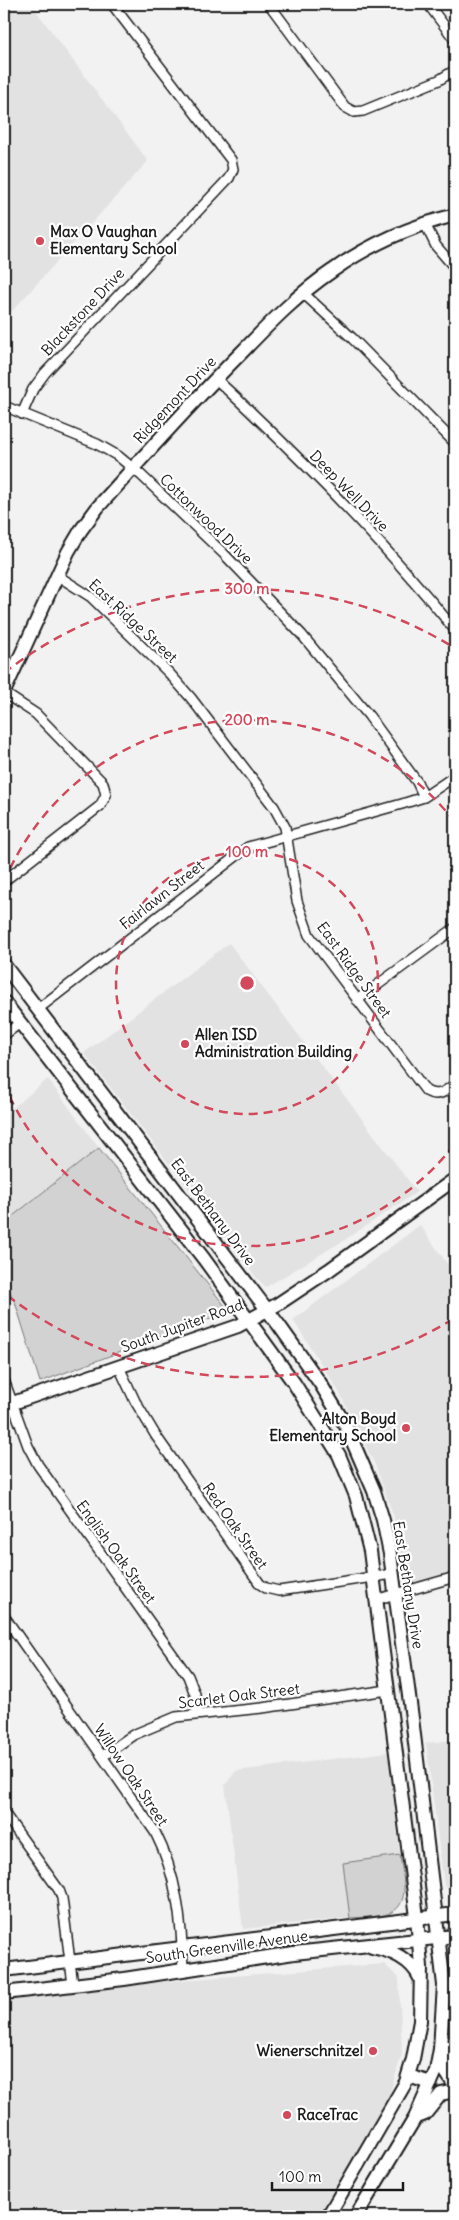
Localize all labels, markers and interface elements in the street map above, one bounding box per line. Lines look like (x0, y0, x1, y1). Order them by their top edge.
place label: Max O Vaughan Elementary School (50, 222, 177, 259)
marker: Max O Vaughan Elementary School (34, 235, 46, 247)
street label: Blackstone Drive (37, 264, 128, 359)
street label: Ridgemont Drive (129, 352, 220, 447)
street label: Deep Well Drive (306, 446, 393, 535)
street label: Cottonwood Drive (156, 470, 257, 568)
street label: East Ridge Street (85, 575, 182, 667)
text: 300 m (225, 579, 270, 598)
text: 200 m (225, 710, 269, 729)
text: 100 m (226, 842, 268, 861)
street label: Fairlawn Street (116, 856, 208, 933)
street label: East Ridge Street (313, 918, 396, 1022)
centre of rings (238, 974, 256, 992)
place label: Allen ISD Administration Building (195, 1025, 352, 1062)
marker: Allen ISD Administration Building (179, 1038, 191, 1050)
street label: East Bethany Drive (167, 1154, 260, 1269)
street label: South Jupiter Road (118, 1294, 246, 1357)
place label: Alton Boyd Elementary School (269, 1409, 396, 1446)
marker: Alton Boyd Elementary School (400, 1422, 412, 1434)
street label: Red Oak Street (199, 1479, 272, 1573)
street label: English Oak Street (73, 1496, 160, 1607)
street label: East Bethany Drive (389, 1520, 428, 1650)
street label: Scarlet Oak Street (177, 1679, 301, 1712)
street label: Willow Oak Street (90, 1720, 173, 1829)
street label: South Greenville Avenue (145, 1926, 309, 1967)
place label: Wienerschnitzel (256, 2041, 363, 2060)
marker: Wienerschnitzel (367, 2045, 379, 2057)
place label: RaceTrac (297, 2105, 359, 2124)
marker: RaceTrac (281, 2109, 293, 2121)
scale bar (272, 2160, 403, 2192)
text: 100 m (279, 2167, 321, 2186)

